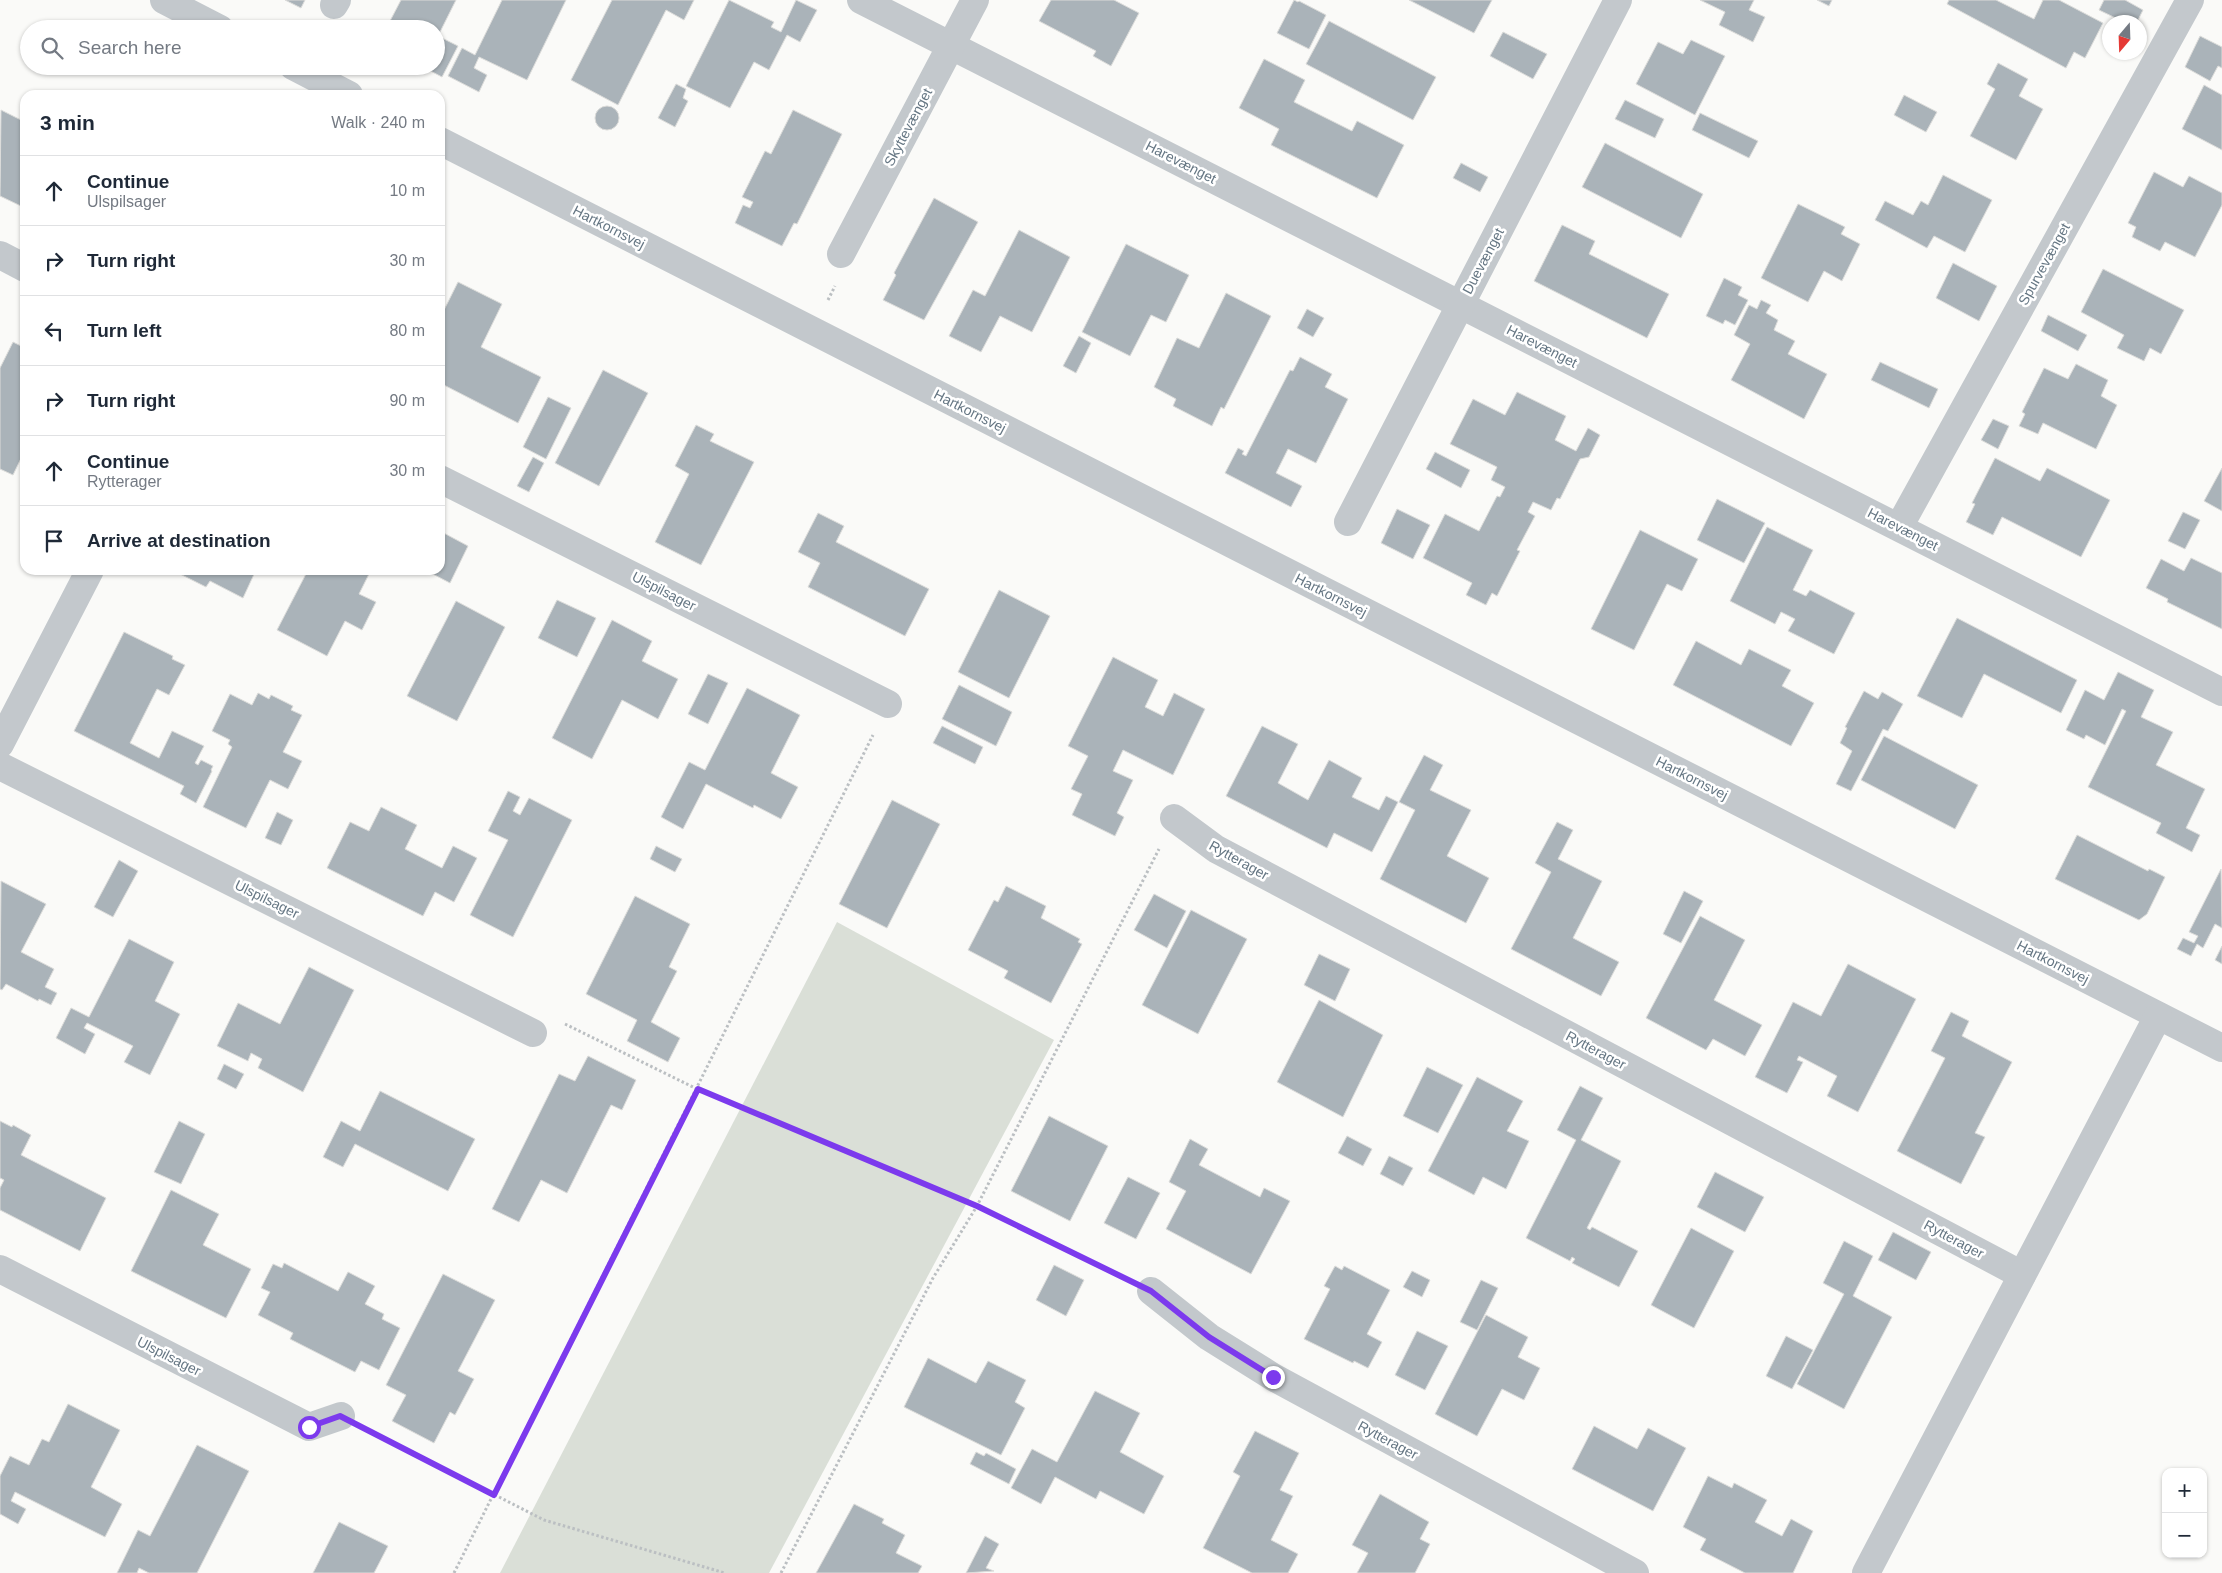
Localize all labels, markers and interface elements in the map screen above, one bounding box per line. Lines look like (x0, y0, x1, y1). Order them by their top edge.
north arrow (2102, 15, 2147, 60)
search box (20, 20, 445, 75)
icon: search (38, 34, 66, 62)
text: Search here (78, 37, 182, 58)
street label: Skyttevænget (881, 85, 935, 169)
text: 3 min (40, 111, 95, 134)
text: Walk · 240 m (331, 114, 425, 131)
street label: Harevænget (1143, 137, 1219, 187)
text: Continue (87, 171, 169, 192)
icon: ahead (40, 177, 68, 205)
text: 10 m (389, 182, 425, 199)
text: Ulspilsager (87, 193, 166, 210)
street label: Hartkornsvej (570, 202, 648, 252)
street label: Spurvevænget (2015, 220, 2073, 308)
street label: Duevænget (1459, 225, 1507, 297)
icon: right (40, 247, 68, 275)
text: Turn right (87, 250, 175, 271)
text: 30 m (389, 252, 425, 269)
icon: left (40, 317, 68, 345)
text: Turn left (87, 320, 162, 341)
street label: Harevænget (1504, 321, 1580, 371)
text: 80 m (389, 322, 425, 339)
street label: Hartkornsvej (931, 386, 1009, 436)
icon: right (40, 387, 68, 415)
text: Turn right (87, 390, 175, 411)
text: 90 m (389, 392, 425, 409)
text: Continue (87, 451, 169, 472)
icon: ahead (40, 457, 68, 485)
text: 30 m (389, 462, 425, 479)
text: Rytterager (87, 473, 162, 490)
street label: Harevænget (1865, 504, 1941, 554)
icon: arrive (40, 527, 68, 555)
text: Arrive at destination (87, 530, 271, 551)
street label: Ulspilsager (630, 568, 699, 614)
street label: Hartkornsvej (1292, 570, 1370, 620)
street label: Hartkornsvej (1653, 753, 1731, 803)
street label: Rytterager (1207, 837, 1272, 883)
street label: Ulspilsager (232, 877, 302, 922)
street label: Hartkornsvej (2014, 937, 2092, 987)
street label: Rytterager (1563, 1028, 1629, 1073)
street label: Rytterager (1921, 1217, 1987, 1262)
street label: Ulspilsager (135, 1333, 204, 1379)
route end (1262, 1366, 1285, 1389)
route start (298, 1416, 321, 1439)
street label: Rytterager (1355, 1418, 1421, 1463)
map controls (2162, 1468, 2207, 1558)
button: + (2162, 1468, 2207, 1513)
button: − (2162, 1513, 2207, 1558)

